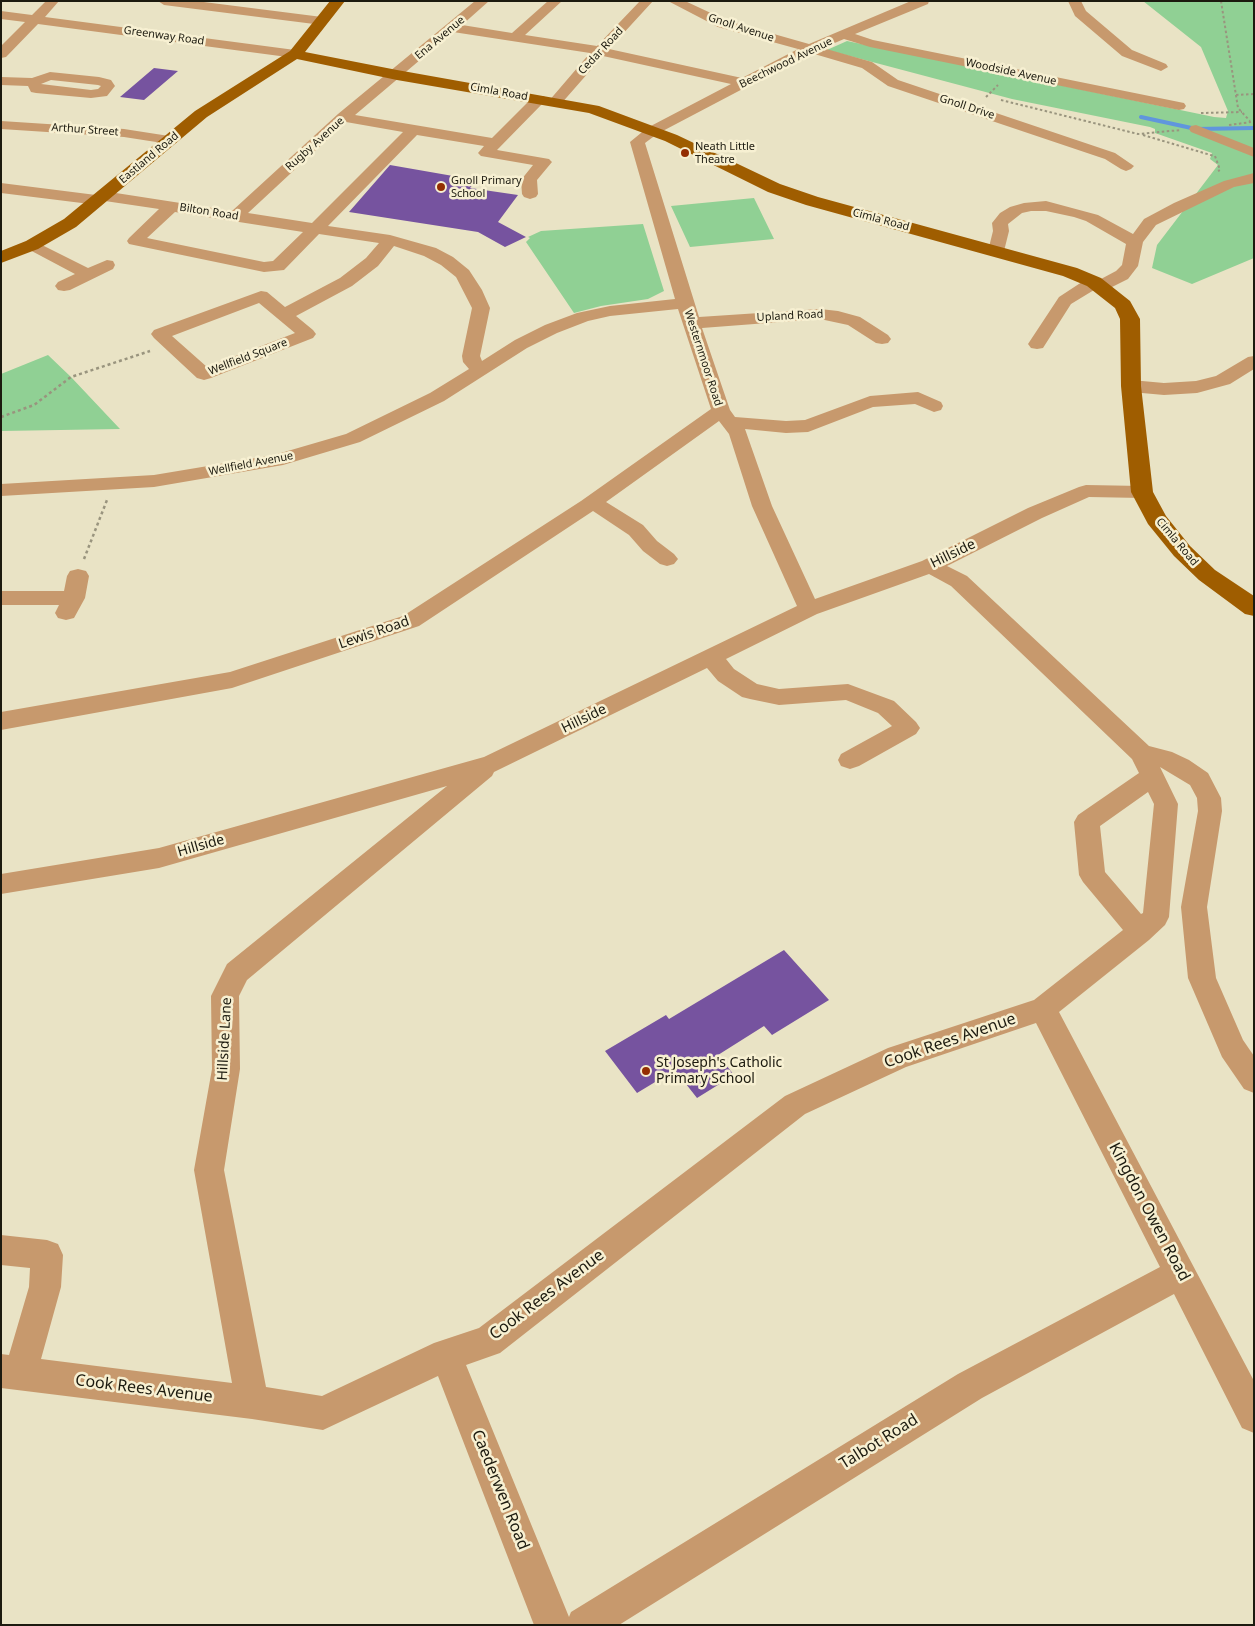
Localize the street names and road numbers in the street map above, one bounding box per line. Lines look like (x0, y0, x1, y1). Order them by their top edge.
street label: Gnoll Avenue (706, 11, 776, 45)
street label: Ena Avenue (413, 13, 467, 63)
street label: Greenway Road (123, 24, 205, 48)
street label: Cedar Road (576, 25, 626, 77)
street label: Beechwood Avenue (737, 35, 835, 91)
street label: Woodside Avenue (964, 56, 1058, 88)
street label: Cimla Road (469, 80, 529, 104)
street label: Gnoll Drive (938, 92, 996, 122)
street label: Rugby Avenue (283, 114, 347, 174)
street label: Arthur Street (51, 121, 119, 139)
street label: Eastland Road (117, 129, 181, 187)
street label: Bilton Road (179, 201, 239, 223)
street label: Cimla Road (851, 206, 911, 234)
street label: Westernmoor Road (681, 308, 725, 408)
street label: Upland Road (756, 308, 824, 324)
street label: Wellfield Square (207, 336, 289, 378)
street label: Wellfield Avenue (208, 449, 294, 479)
street label: Cimla Road (1153, 515, 1201, 569)
street label: Hillside (928, 536, 978, 572)
street label: Lewis Road (336, 613, 412, 653)
street label: Hillside (559, 701, 609, 737)
street label: Hillside (176, 831, 226, 861)
street label: Hillside Lane (214, 997, 236, 1081)
street label: Cook Rees Avenue (882, 1009, 1018, 1073)
street label: Kingdon Owen Road (1104, 1140, 1194, 1284)
street label: Cook Rees Avenue (486, 1246, 608, 1344)
street label: Cook Rees Avenue (74, 1371, 214, 1407)
street label: Talbot Road (836, 1410, 922, 1474)
street label: Caederwen Road (467, 1427, 533, 1553)

